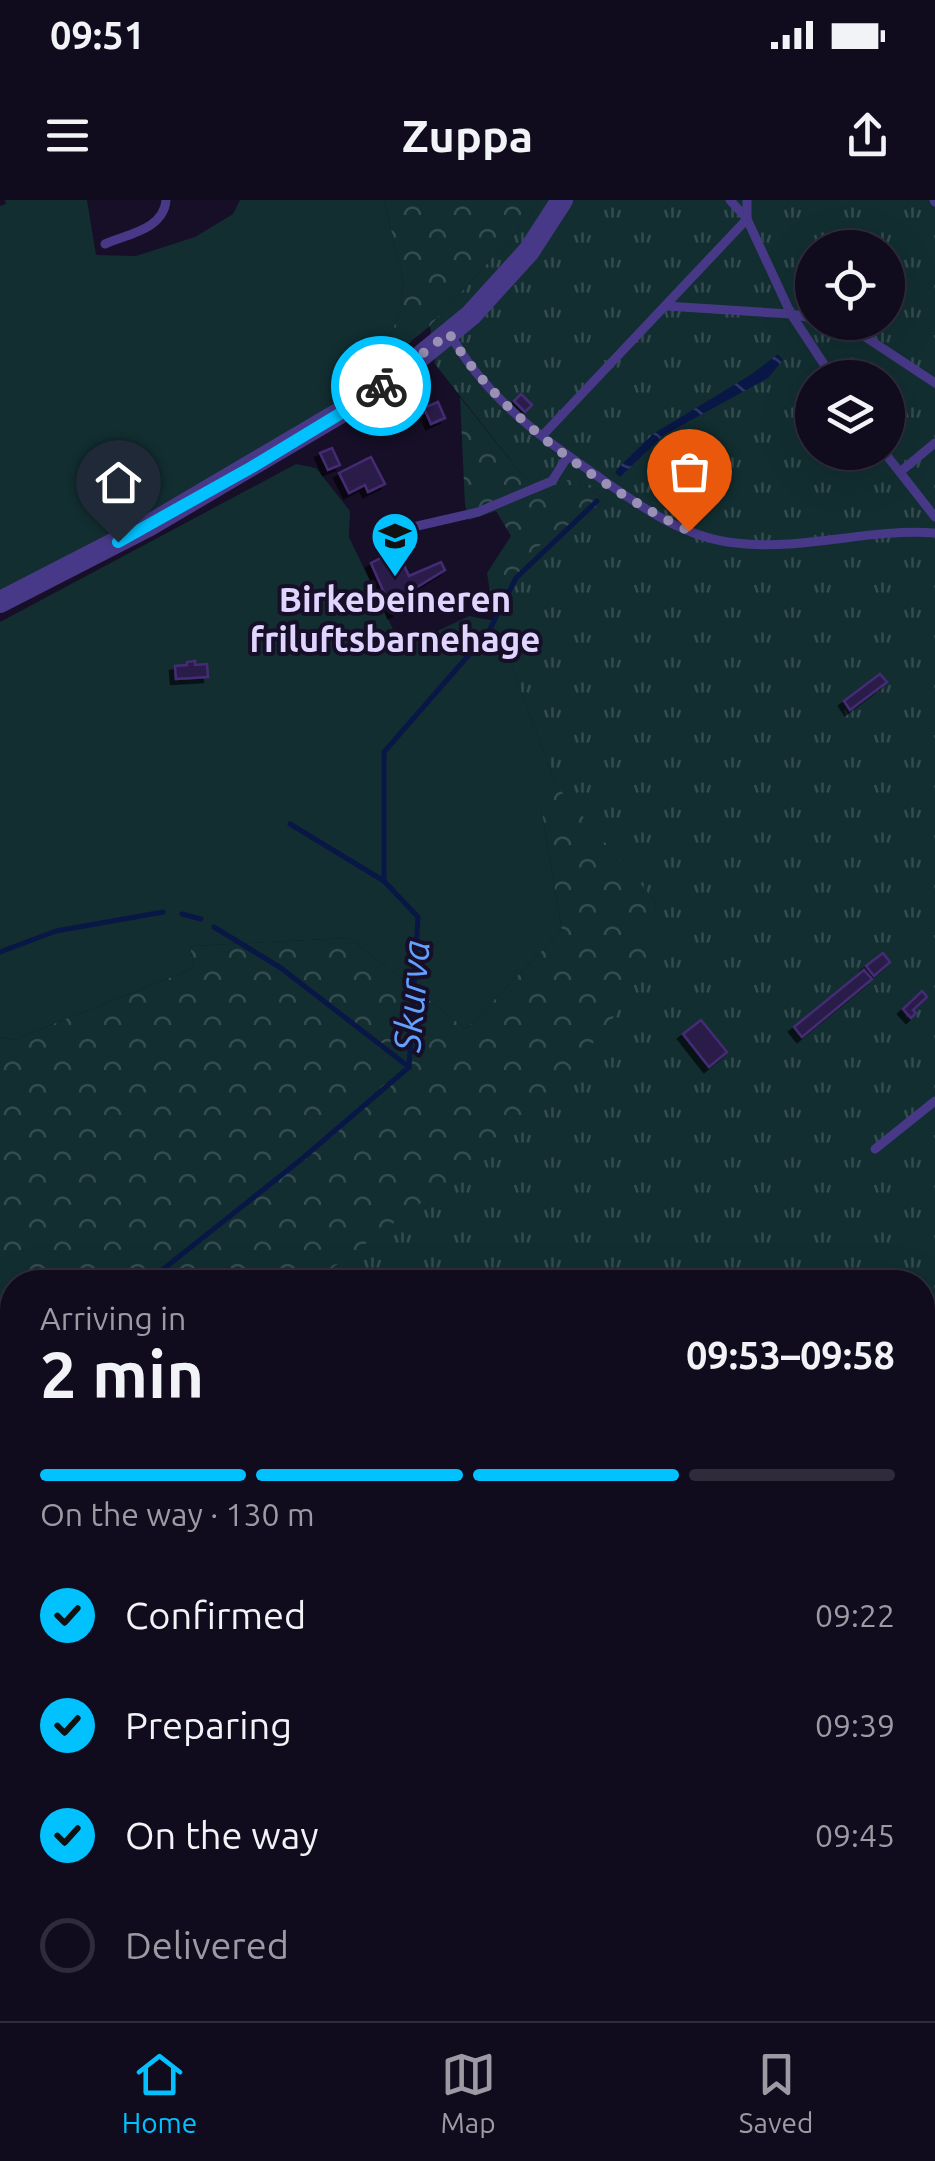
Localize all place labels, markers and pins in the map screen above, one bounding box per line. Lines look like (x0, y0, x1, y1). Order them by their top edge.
pin (647, 429, 732, 532)
pin (76, 440, 161, 543)
school or university icon: Birkebeineren friluftsbarnehage (369, 510, 421, 578)
place label: Birkebeineren friluftsbarnehage (250, 579, 540, 659)

